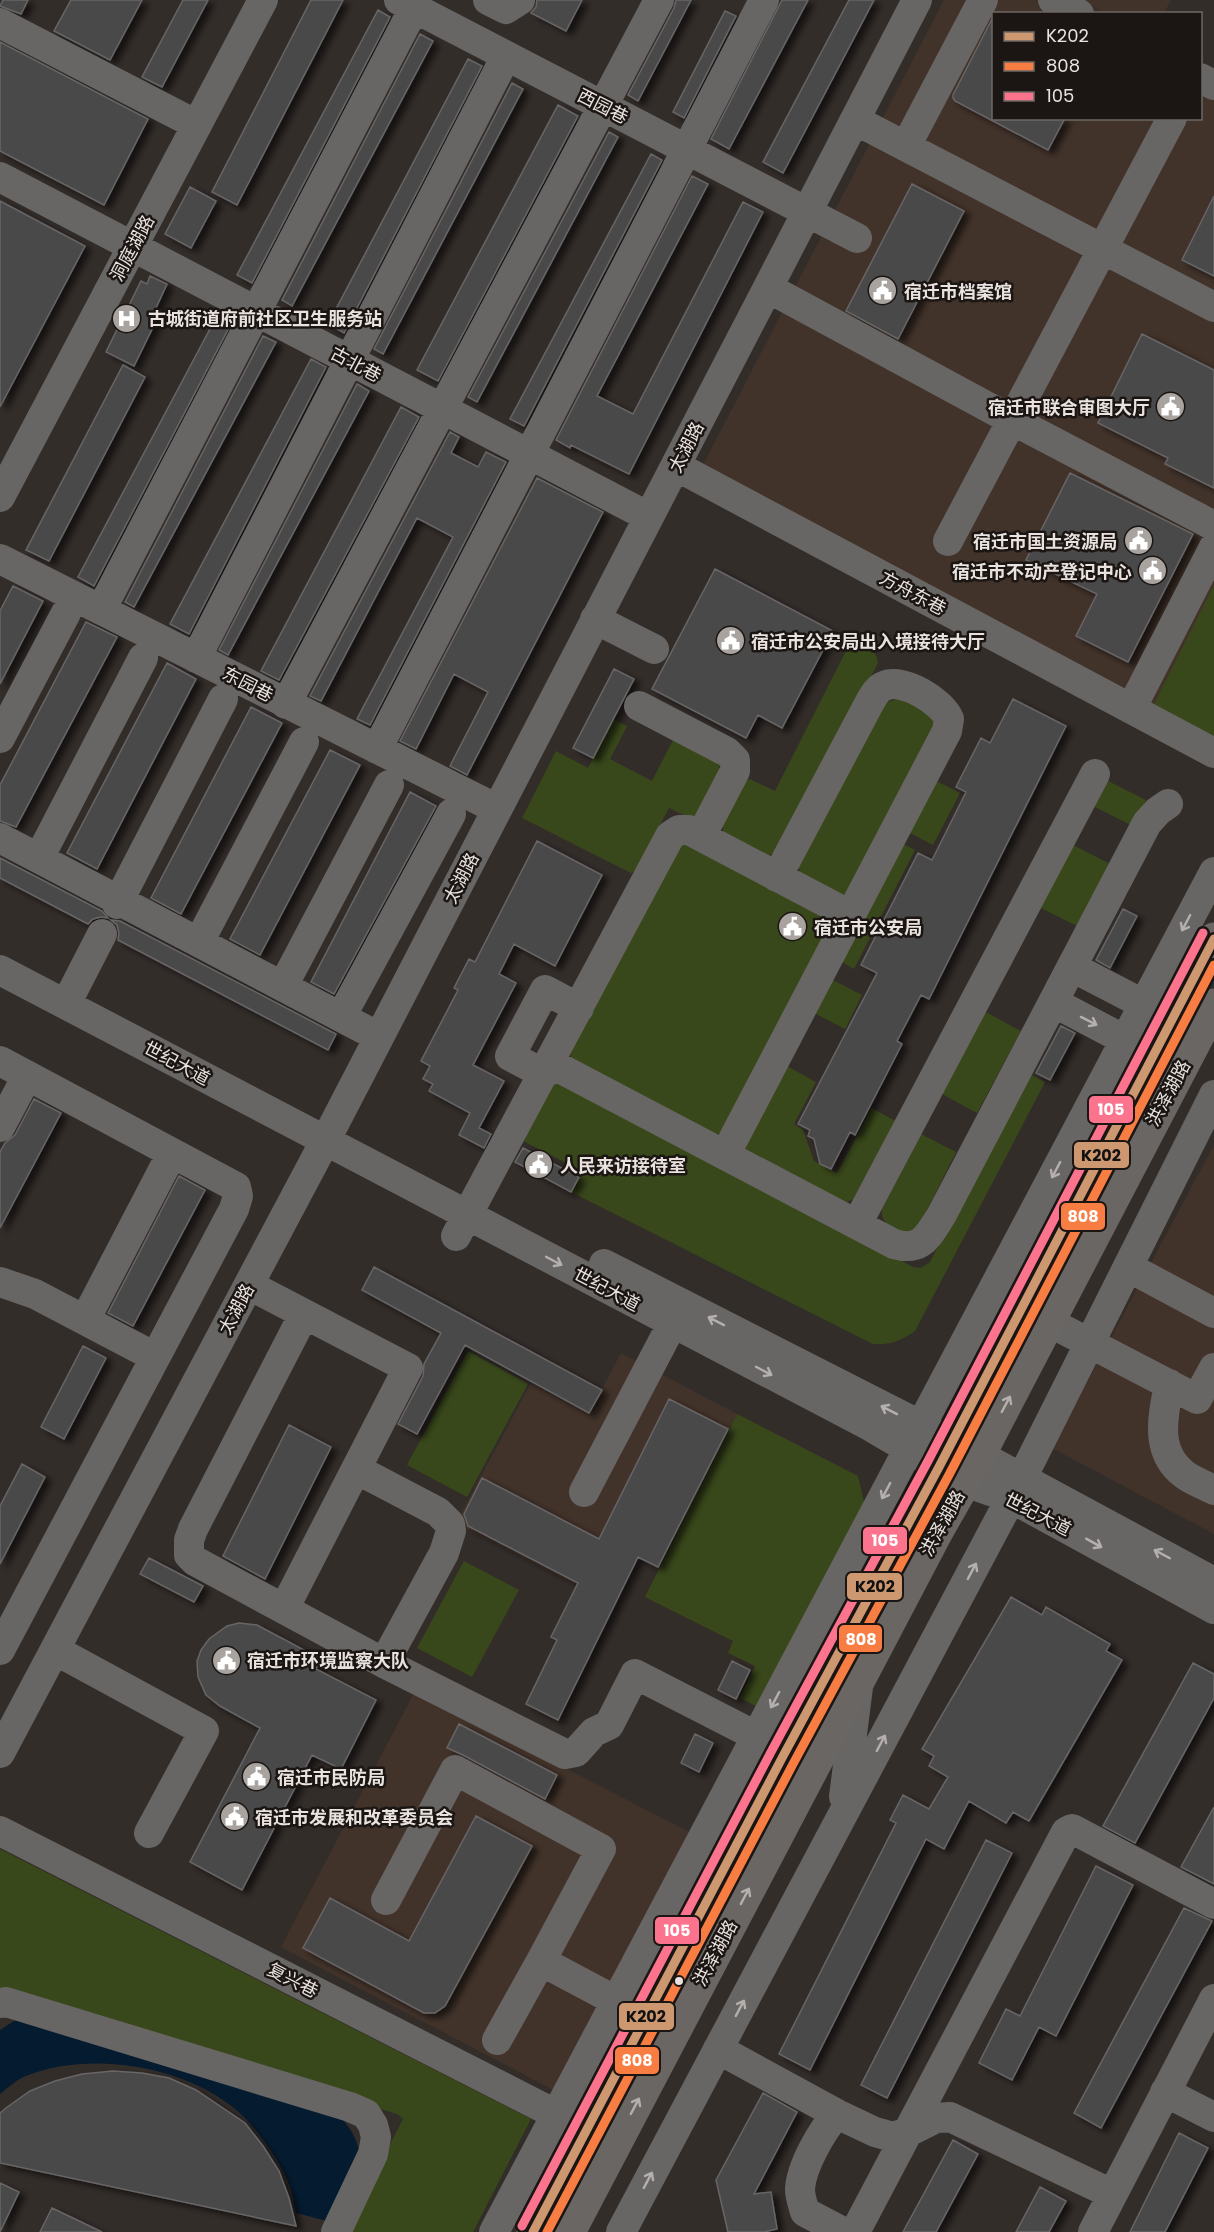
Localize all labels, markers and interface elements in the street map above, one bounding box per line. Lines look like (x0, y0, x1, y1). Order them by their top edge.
legend (992, 12, 1202, 120)
text: K202 (1046, 23, 1089, 48)
text: 808 (1046, 53, 1080, 78)
street label: 西园巷 (573, 83, 633, 129)
text: 105 (1046, 83, 1074, 108)
street label: 洞庭湖路 (104, 210, 160, 286)
public building icon: 宿迁市档案馆 (867, 275, 899, 307)
place label: 宿迁市档案馆 (904, 279, 1012, 304)
hospital icon: 古城街道府前社区卫生服务站 (111, 302, 143, 334)
place label: 古城街道府前社区卫生服务站 (148, 306, 382, 331)
street label: 古北巷 (326, 340, 386, 388)
public building icon: 宿迁市联合审图大厅 (1155, 391, 1187, 423)
place label: 宿迁市联合审图大厅 (988, 395, 1150, 420)
street label: 太湖路 (663, 417, 709, 477)
public building icon: 宿迁市国土资源局 (1122, 525, 1154, 557)
place label: 宿迁市国土资源局 (973, 529, 1117, 554)
public building icon: 宿迁市不动产登记中心 (1137, 555, 1169, 587)
place label: 宿迁市不动产登记中心 (952, 559, 1132, 584)
street label: 方舟东巷 (875, 565, 951, 621)
public building icon: 宿迁市公安局出入境接待大厅 (714, 625, 746, 657)
place label: 宿迁市公安局出入境接待大厅 (751, 629, 985, 654)
street label: 东园巷 (218, 661, 278, 707)
street label: 太湖路 (438, 848, 484, 908)
public building icon: 宿迁市公安局 (777, 911, 809, 943)
one-way arrow (1180, 914, 1192, 932)
place label: 宿迁市公安局 (814, 915, 922, 940)
one-way arrow (1080, 1015, 1097, 1027)
street label: 世纪大道 (139, 1035, 215, 1091)
street label: 洪泽湖路 (1140, 1055, 1196, 1131)
line badge: 105 (1088, 1095, 1134, 1124)
text: 105 (1098, 1098, 1124, 1121)
line badge: K202 (1073, 1141, 1130, 1169)
text: K202 (1081, 1144, 1121, 1167)
public building icon: 人民来访接待室 (523, 1149, 555, 1181)
place label: 人民来访接待室 (560, 1153, 686, 1178)
one-way arrow (1050, 1161, 1062, 1178)
line badge: 808 (1060, 1202, 1106, 1231)
text: 808 (1067, 1205, 1099, 1228)
one-way arrow (545, 1255, 562, 1267)
street label: 世纪大道 (569, 1261, 645, 1317)
street label: 太湖路 (212, 1279, 260, 1339)
one-way arrow (707, 1315, 725, 1326)
one-way arrow (754, 1366, 772, 1377)
one-way arrow (1001, 1395, 1012, 1413)
one-way arrow (881, 1404, 899, 1415)
one-way arrow (880, 1481, 891, 1499)
street label: 洪泽湖路 (914, 1485, 970, 1561)
street label: 世纪大道 (1000, 1487, 1076, 1541)
line badge: 105 (862, 1526, 908, 1555)
text: 105 (872, 1529, 898, 1552)
one-way arrow (1084, 1538, 1102, 1549)
one-way arrow (1154, 1548, 1172, 1559)
one-way arrow (966, 1563, 978, 1580)
line badge: K202 (846, 1572, 903, 1601)
text: K202 (855, 1575, 895, 1598)
line badge: 808 (838, 1624, 883, 1653)
text: 808 (845, 1628, 877, 1651)
public building icon: 宿迁市环境监察大队 (210, 1644, 242, 1676)
place label: 宿迁市环境监察大队 (247, 1648, 409, 1673)
one-way arrow (769, 1691, 781, 1708)
one-way arrow (876, 1735, 887, 1753)
public building icon: 宿迁市民防局 (240, 1761, 272, 1793)
place label: 宿迁市民防局 (277, 1765, 385, 1790)
public building icon: 宿迁市发展和改革委员会 (218, 1801, 250, 1833)
place label: 宿迁市发展和改革委员会 (255, 1805, 453, 1830)
one-way arrow (739, 1888, 751, 1905)
street label: 洪泽湖路 (687, 1915, 743, 1991)
line badge: 105 (654, 1916, 700, 1945)
text: 105 (664, 1919, 690, 1942)
street label: 复兴巷 (263, 1957, 323, 2003)
unlabelled marker (673, 1975, 685, 1987)
one-way arrow (734, 2000, 746, 2017)
line badge: K202 (618, 2002, 675, 2031)
text: K202 (626, 2005, 666, 2028)
line badge: 808 (614, 2046, 660, 2075)
text: 808 (621, 2049, 653, 2072)
one-way arrow (629, 2098, 641, 2115)
one-way arrow (643, 2172, 655, 2190)

